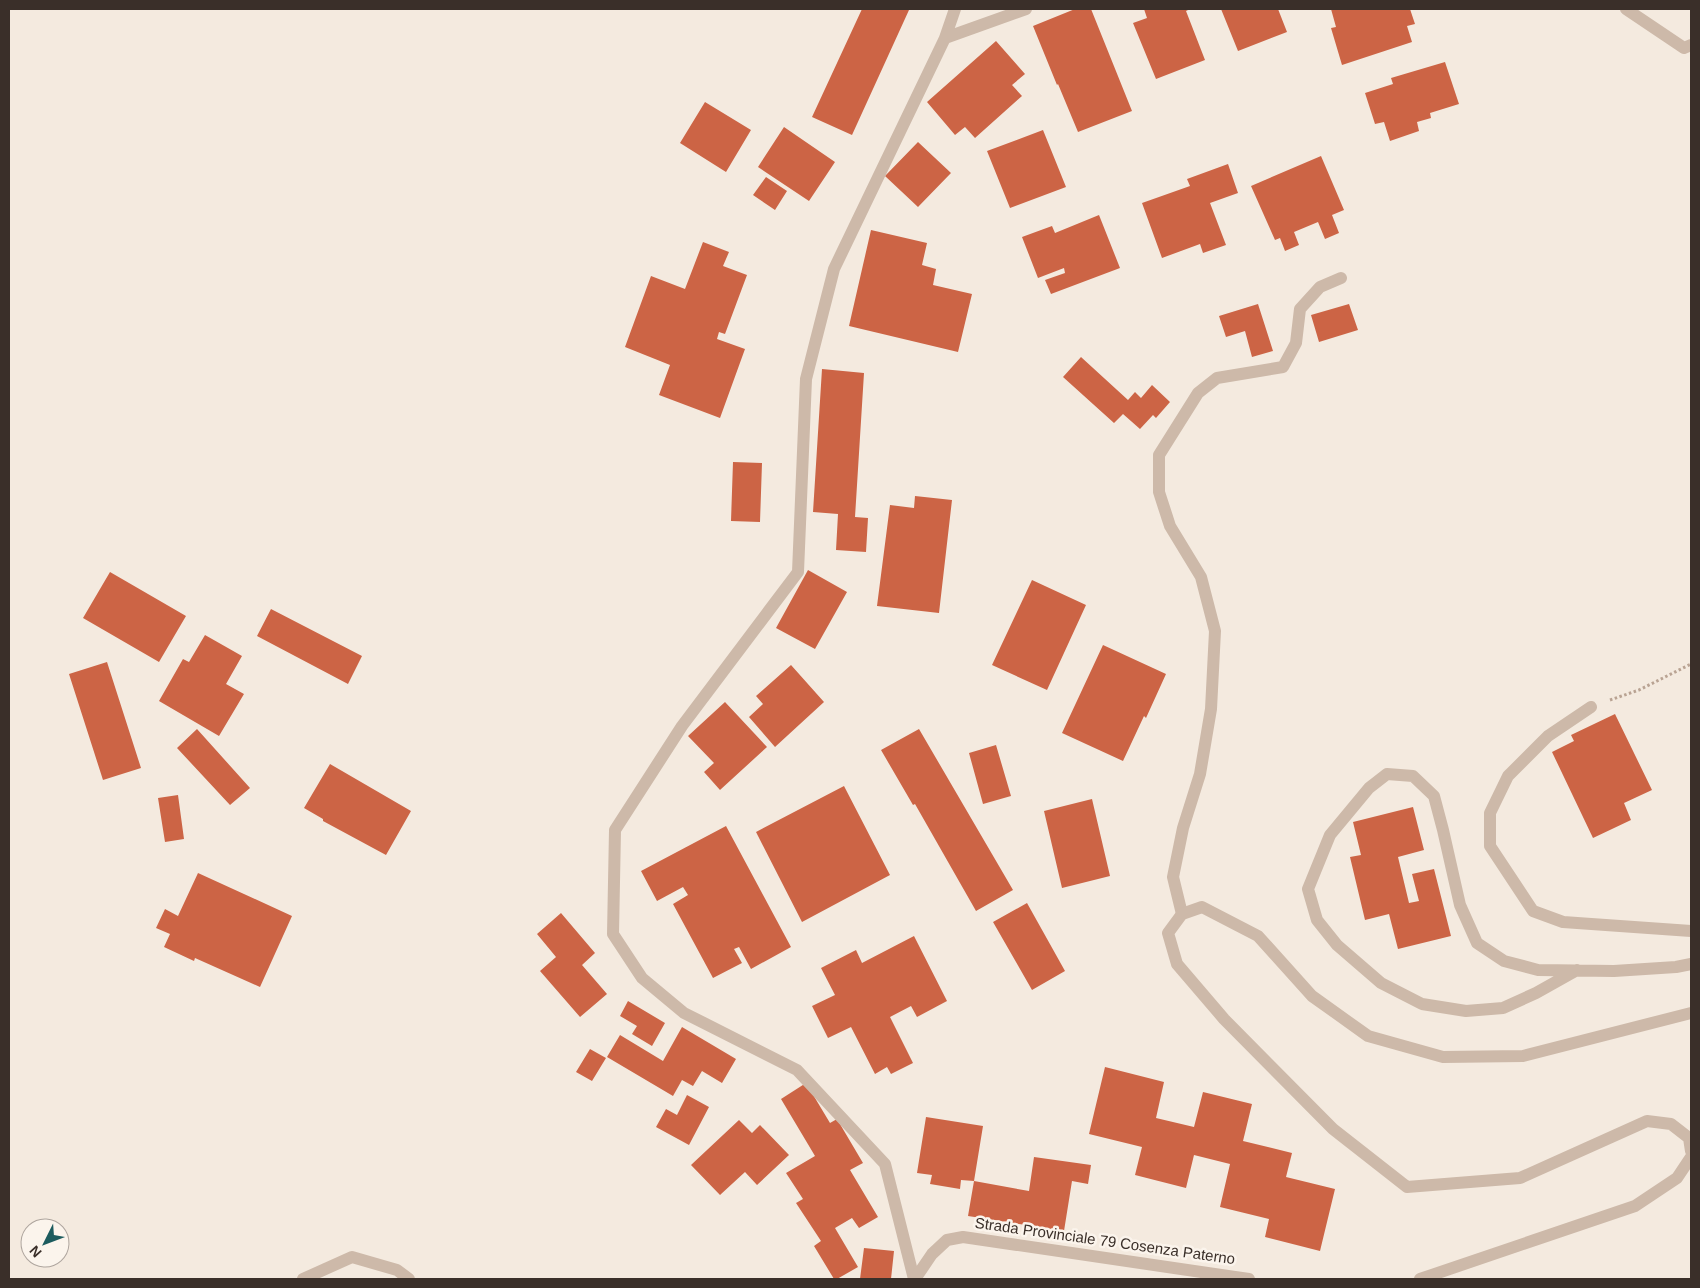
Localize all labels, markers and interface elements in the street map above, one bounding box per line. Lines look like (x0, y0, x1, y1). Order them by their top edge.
street label: Strada Provinciale 79 Cosenza Paterno (974, 1214, 1236, 1267)
north arrow (20, 1218, 70, 1268)
text: N (26, 1243, 45, 1261)

